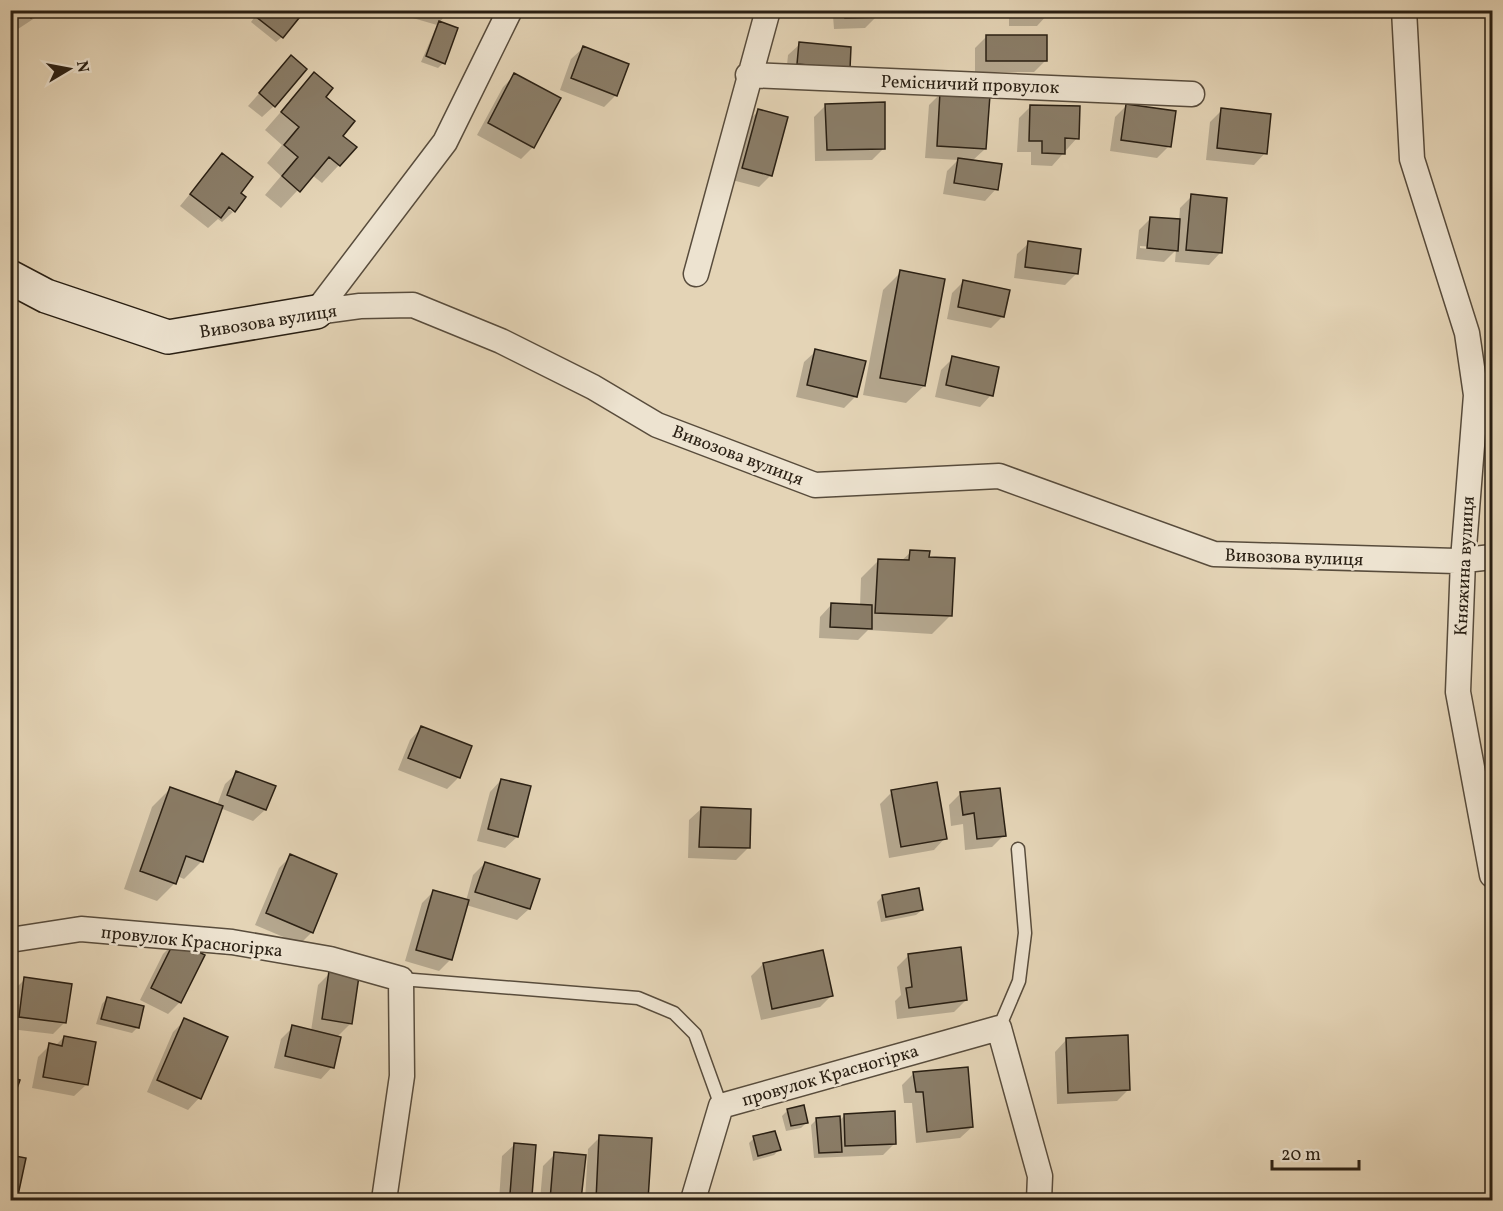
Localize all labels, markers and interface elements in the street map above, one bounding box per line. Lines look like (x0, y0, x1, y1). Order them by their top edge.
north arrow (39, 39, 99, 99)
text: N (70, 59, 94, 75)
street label: Ремісничий провулок (880, 70, 1060, 101)
street label: Вивозова вулиця (198, 299, 339, 346)
street label: Вивозова вулиця (668, 420, 807, 493)
street label: Княжина вулиця (1449, 495, 1482, 637)
street label: Вивозова вулиця (1224, 544, 1364, 573)
street label: провулок Красногірка (100, 921, 284, 964)
street label: провулок Красногірка (739, 1039, 922, 1114)
scale bar (1272, 1133, 1359, 1171)
text: 20 m (1281, 1143, 1321, 1168)

